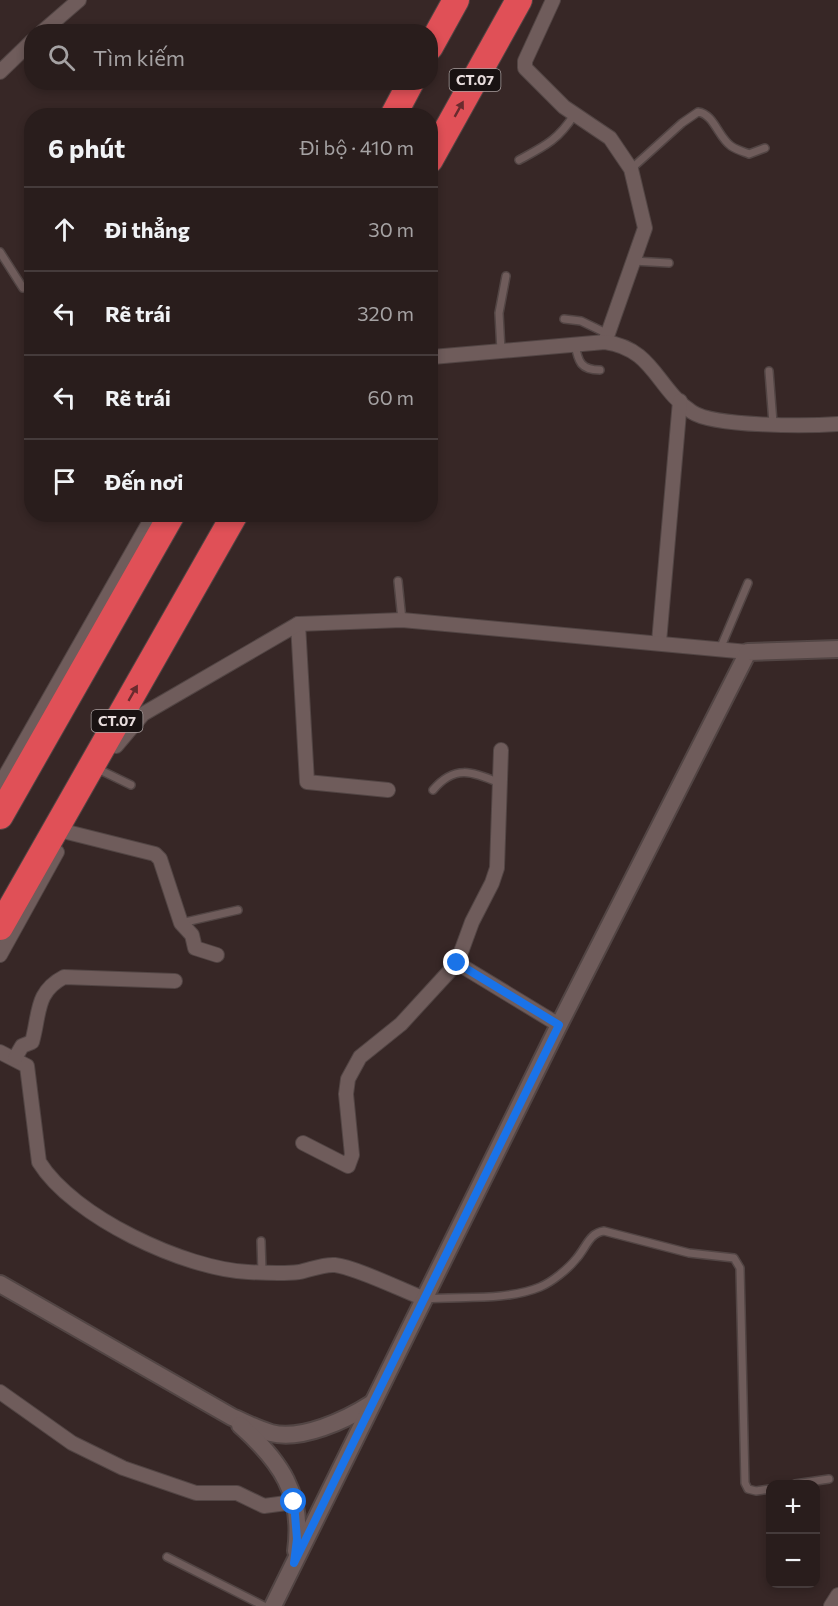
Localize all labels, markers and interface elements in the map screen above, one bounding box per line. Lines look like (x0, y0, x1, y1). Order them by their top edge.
search box (24, 24, 438, 90)
icon: search (45, 41, 78, 74)
text: Tìm kiếm (93, 44, 185, 71)
road number: CT.07 (450, 69, 500, 91)
one-way arrow (454, 100, 464, 117)
text: 6 phút (48, 132, 125, 163)
text: Đi bộ · 410 m (300, 135, 414, 159)
icon: ahead (48, 213, 81, 246)
text: Đi thẳng (105, 216, 190, 243)
text: 30 m (368, 217, 414, 241)
icon: left (48, 297, 81, 330)
text: Rẽ trái (105, 300, 171, 327)
text: 320 m (357, 301, 414, 325)
icon: left (48, 381, 81, 414)
text: Rẽ trái (105, 384, 171, 411)
text: 60 m (368, 385, 414, 409)
icon: arrive (48, 465, 81, 498)
text: Đến nơi (105, 468, 183, 495)
one-way arrow (128, 684, 138, 701)
road number: CT.07 (92, 710, 142, 732)
route end (443, 949, 469, 975)
map controls (766, 1480, 820, 1588)
button: + (766, 1480, 820, 1534)
route start (280, 1488, 306, 1514)
button: − (766, 1534, 820, 1588)

